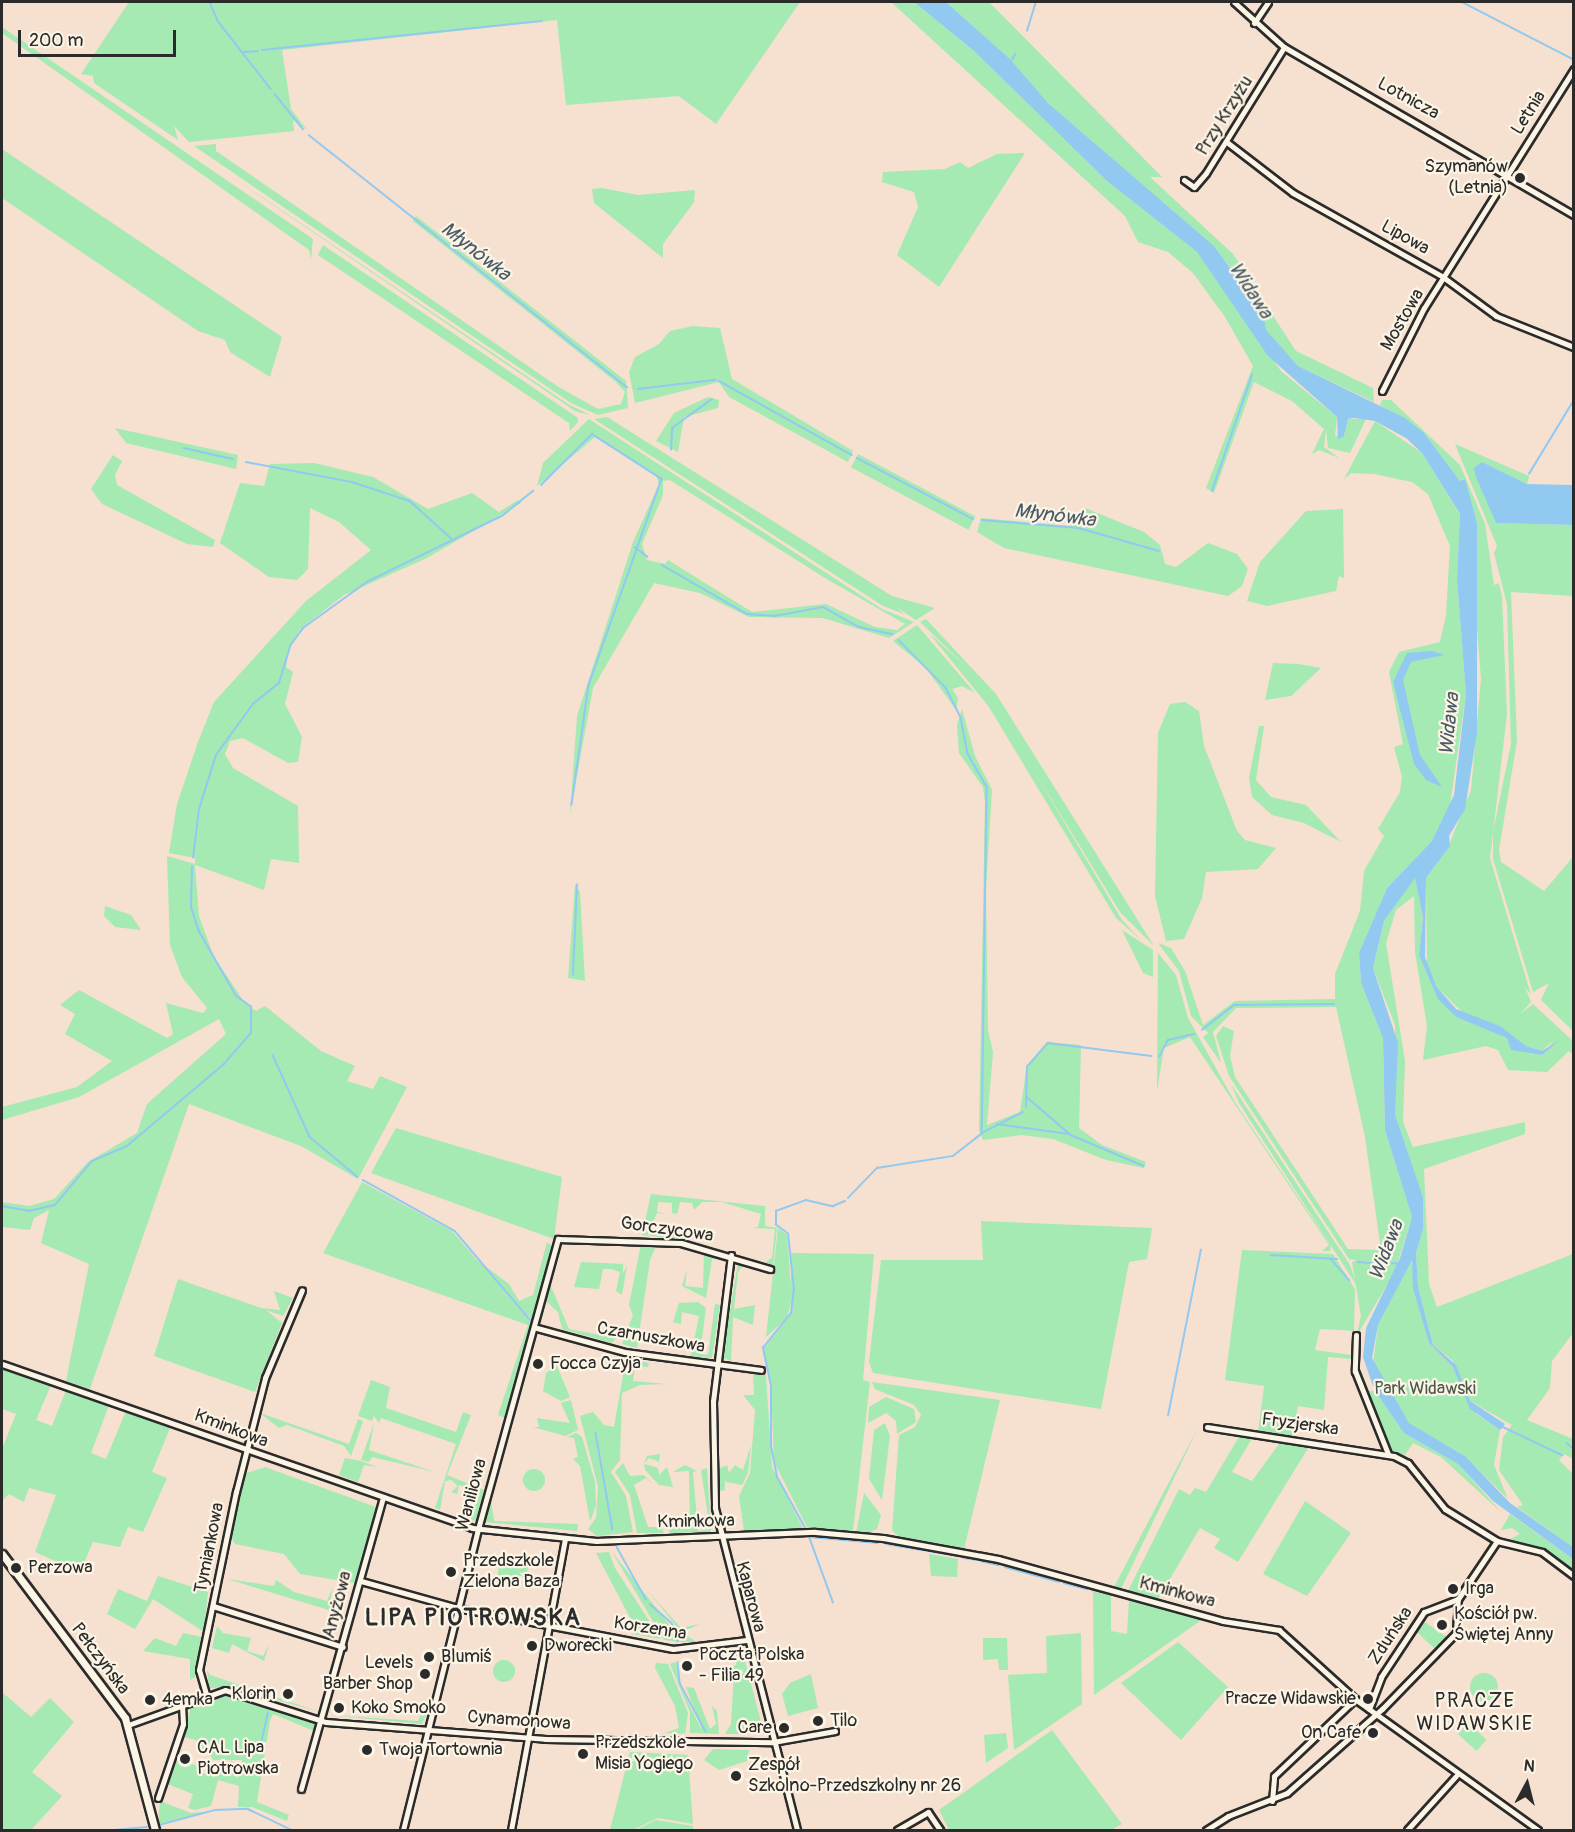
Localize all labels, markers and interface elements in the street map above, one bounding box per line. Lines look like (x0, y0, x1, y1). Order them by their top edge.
scale bar (21, 18, 178, 56)
text: 200 m (29, 29, 84, 52)
street label: Przy Krzyżu (1192, 72, 1258, 160)
street label: Lotnicza (1373, 73, 1443, 125)
street label: Letnia (1507, 87, 1551, 139)
place label: Szymanów (Letnia) (1424, 157, 1508, 200)
marker: Szymanów (Letnia) (1513, 171, 1527, 185)
street label: Lipowa (1377, 216, 1433, 260)
water label: Młynówka (437, 217, 515, 285)
water label: Widawa (1224, 257, 1278, 323)
street label: Mostowa (1377, 285, 1429, 355)
water label: Młynówka (1013, 498, 1097, 532)
water label: Widawa (1434, 692, 1464, 756)
street label: Gorczycowa (619, 1213, 715, 1247)
water label: Widawa (1364, 1217, 1408, 1283)
street label: Czarnuszkowa (595, 1318, 707, 1358)
place label: Focca Czyja (550, 1353, 641, 1375)
marker: Focca Czyja (531, 1357, 545, 1371)
park label: Park Widawski (1374, 1378, 1476, 1400)
street label: Kminkowa (191, 1405, 271, 1453)
street label: Fryzjerska (1260, 1409, 1340, 1441)
street label: Waniliowa (452, 1456, 492, 1534)
street label: Tymiankowa (191, 1501, 229, 1595)
street label: Kminkowa (657, 1511, 735, 1533)
place label: Przedszkole Zielona Baza (463, 1551, 560, 1594)
place label: Perzowa (28, 1557, 93, 1579)
street label: Kaparowa (730, 1559, 770, 1635)
marker: Perzowa (9, 1561, 23, 1575)
marker: Przedszkole Zielona Baza (444, 1565, 458, 1579)
street label: Anyżowa (319, 1569, 357, 1641)
street label: Kminkowa (1137, 1573, 1217, 1613)
place label: Irga (1465, 1578, 1494, 1600)
marker: Irga (1446, 1582, 1460, 1596)
street label: Zduńska (1364, 1603, 1418, 1669)
district label: LIPA PIOTROWSKA (365, 1604, 581, 1632)
place label: Kościół pw. Świętej Anny (1454, 1604, 1553, 1646)
street label: Korzenna (612, 1613, 688, 1645)
marker: Kościół pw. Świętej Anny (1435, 1618, 1449, 1632)
street label: Pełczyńska (66, 1619, 134, 1699)
place label: Dworecki (544, 1635, 612, 1657)
marker: Dworecki (525, 1639, 539, 1653)
place label: Poczta Polska - Filia 49 (699, 1645, 804, 1688)
place label: Blumiś (441, 1646, 491, 1668)
marker: Blumiś (422, 1650, 436, 1664)
place label: Levels Barber Shop (323, 1653, 413, 1696)
marker: Poczta Polska - Filia 49 (680, 1659, 694, 1673)
marker: Levels Barber Shop (418, 1667, 432, 1681)
place label: Klorin (232, 1683, 276, 1705)
marker: Klorin (281, 1687, 295, 1701)
place label: Pracze Widawskie (1225, 1688, 1356, 1710)
district label: PRACZE WIDAWSKIE (1416, 1688, 1534, 1735)
place label: 4emka (162, 1689, 213, 1711)
marker: Pracze Widawskie (1361, 1692, 1375, 1706)
marker: 4emka (143, 1693, 157, 1707)
place label: Koko Smoko (351, 1697, 446, 1719)
marker: Koko Smoko (332, 1701, 346, 1715)
street label: Cynamonowa (467, 1707, 571, 1735)
place label: Tilo (830, 1710, 857, 1732)
marker: Tilo (811, 1714, 825, 1728)
place label: Care (738, 1717, 772, 1739)
marker: Care (777, 1721, 791, 1735)
place label: On Cafe (1301, 1722, 1361, 1744)
marker: On Cafe (1366, 1726, 1380, 1740)
place label: Przedszkole Misia Yogiego (595, 1733, 693, 1776)
place label: CAL Lipa Piotrowska (197, 1738, 279, 1780)
place label: Twoja Tortownia (379, 1739, 503, 1761)
marker: Twoja Tortownia (360, 1743, 374, 1757)
marker: Przedszkole Misia Yogiego (576, 1747, 590, 1761)
marker: CAL Lipa Piotrowska (178, 1752, 192, 1766)
north arrow (1497, 1754, 1557, 1814)
place label: Zespół Szkolno-Przedszkolny nr 26 (748, 1755, 961, 1798)
text: N (1523, 1756, 1536, 1777)
marker: Zespół Szkolno-Przedszkolny nr 26 (729, 1769, 743, 1783)

